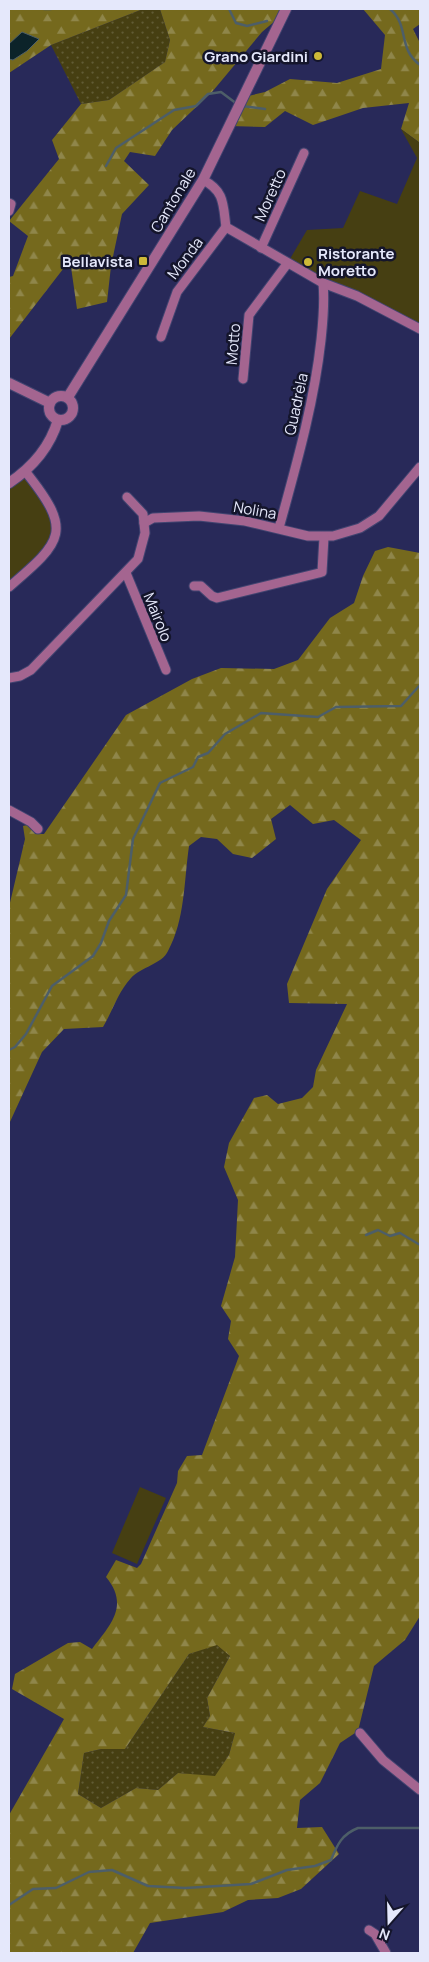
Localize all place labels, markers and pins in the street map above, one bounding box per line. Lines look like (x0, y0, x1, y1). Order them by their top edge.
place label: Grano Giardini (204, 46, 308, 67)
marker: Grano Giardini (312, 50, 324, 62)
place label: Ristorante Moretto (318, 243, 395, 281)
place label: Bellavista (62, 251, 133, 272)
marker: Bellavista (137, 255, 149, 267)
marker: Ristorante Moretto (302, 256, 314, 268)

